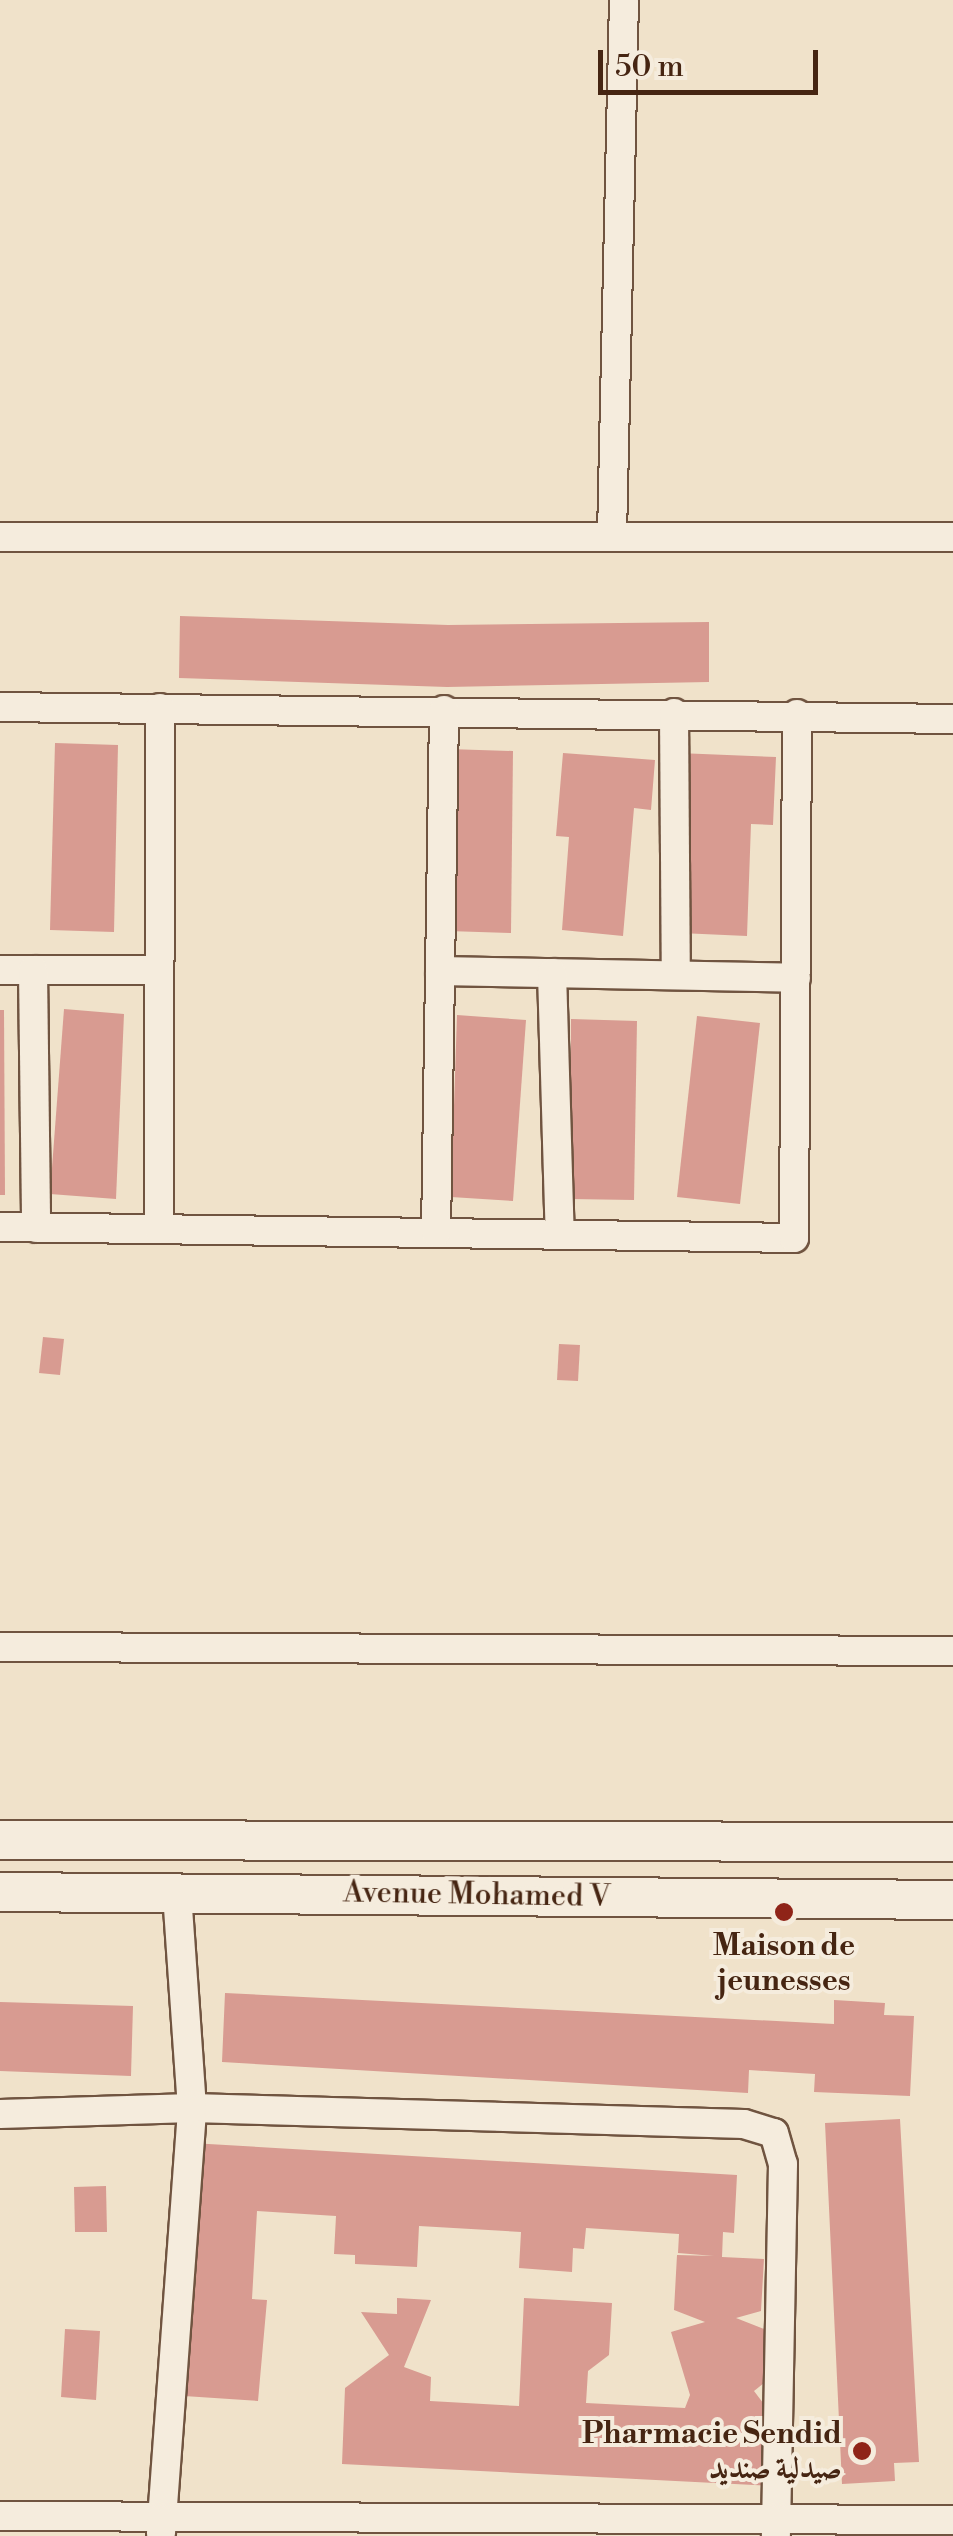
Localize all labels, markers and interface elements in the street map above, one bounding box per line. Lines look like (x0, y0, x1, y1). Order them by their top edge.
scale bar (603, 30, 823, 92)
text: 50 m (615, 48, 684, 86)
street label: Avenue Mohamed V (343, 1875, 611, 1915)
marker: Maison de jeunesses (773, 1901, 795, 1923)
place label: Maison de jeunesses (713, 1928, 855, 1998)
place label: Pharmacie Sendid صيدلية صنديد (582, 2416, 842, 2486)
marker: Pharmacie Sendid صيدلية صنديد (851, 2440, 873, 2462)

